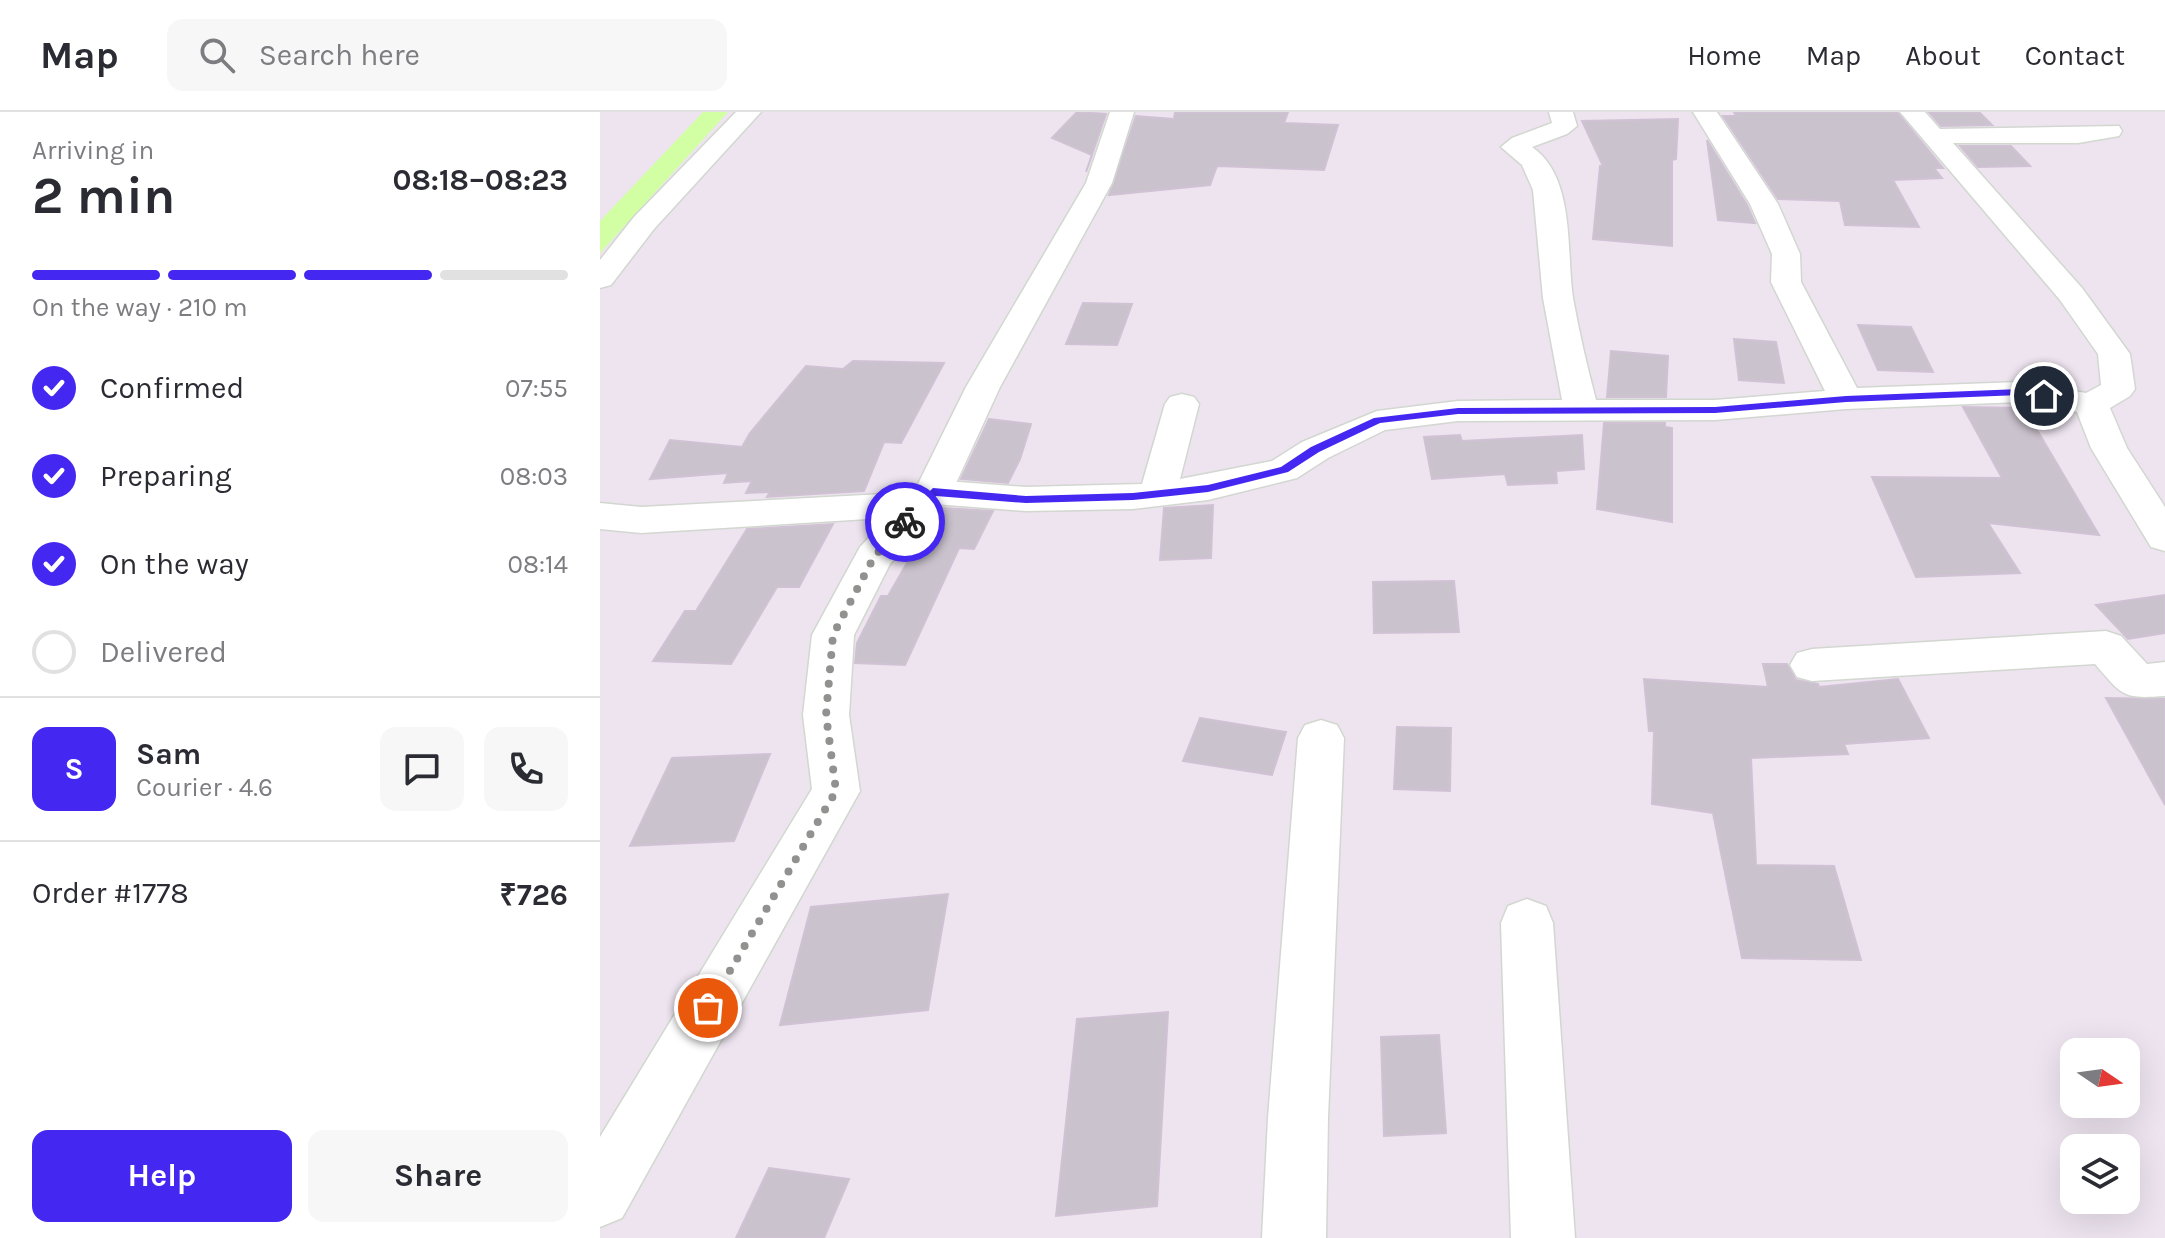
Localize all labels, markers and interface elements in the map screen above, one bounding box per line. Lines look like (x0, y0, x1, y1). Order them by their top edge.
search box (167, 19, 727, 91)
text: Map (40, 33, 119, 78)
icon: search (195, 33, 239, 77)
text: Search here (259, 37, 420, 73)
text: Home (1687, 39, 1762, 72)
text: Map (1806, 39, 1861, 72)
text: About (1905, 39, 1981, 72)
text: Contact (2025, 39, 2125, 72)
text: Arriving in (32, 135, 154, 166)
text: 08:18–08:23 (392, 162, 568, 198)
text: 2 min (32, 165, 175, 226)
text: On the way · 210 m (32, 292, 247, 323)
pin (2010, 362, 2078, 430)
icon: check (32, 366, 76, 410)
text: Confirmed (100, 370, 244, 406)
text: 07:55 (505, 373, 568, 404)
icon: home (2022, 374, 2066, 418)
icon: check (32, 454, 76, 498)
text: Preparing (100, 458, 232, 494)
text: 08:03 (500, 461, 568, 492)
courier (865, 482, 945, 562)
icon: bike (883, 500, 927, 544)
icon: check (32, 542, 76, 586)
text: On the way (100, 546, 249, 582)
text: 08:14 (507, 549, 568, 580)
text: Delivered (100, 634, 227, 670)
button: chat (380, 727, 464, 811)
button: phone (484, 727, 568, 811)
text: Sam (136, 736, 201, 772)
text: S (64, 751, 84, 787)
text: Courier · 4.6 (136, 772, 273, 803)
text: Order #1778 (32, 875, 189, 911)
text: ₹726 (500, 877, 568, 913)
pin (674, 974, 742, 1042)
icon: bag (686, 986, 730, 1030)
north arrow (2060, 1038, 2140, 1118)
map controls (2060, 1038, 2140, 1214)
button: Help (32, 1130, 292, 1222)
button: Share (308, 1130, 568, 1222)
button: layers (2060, 1134, 2140, 1214)

